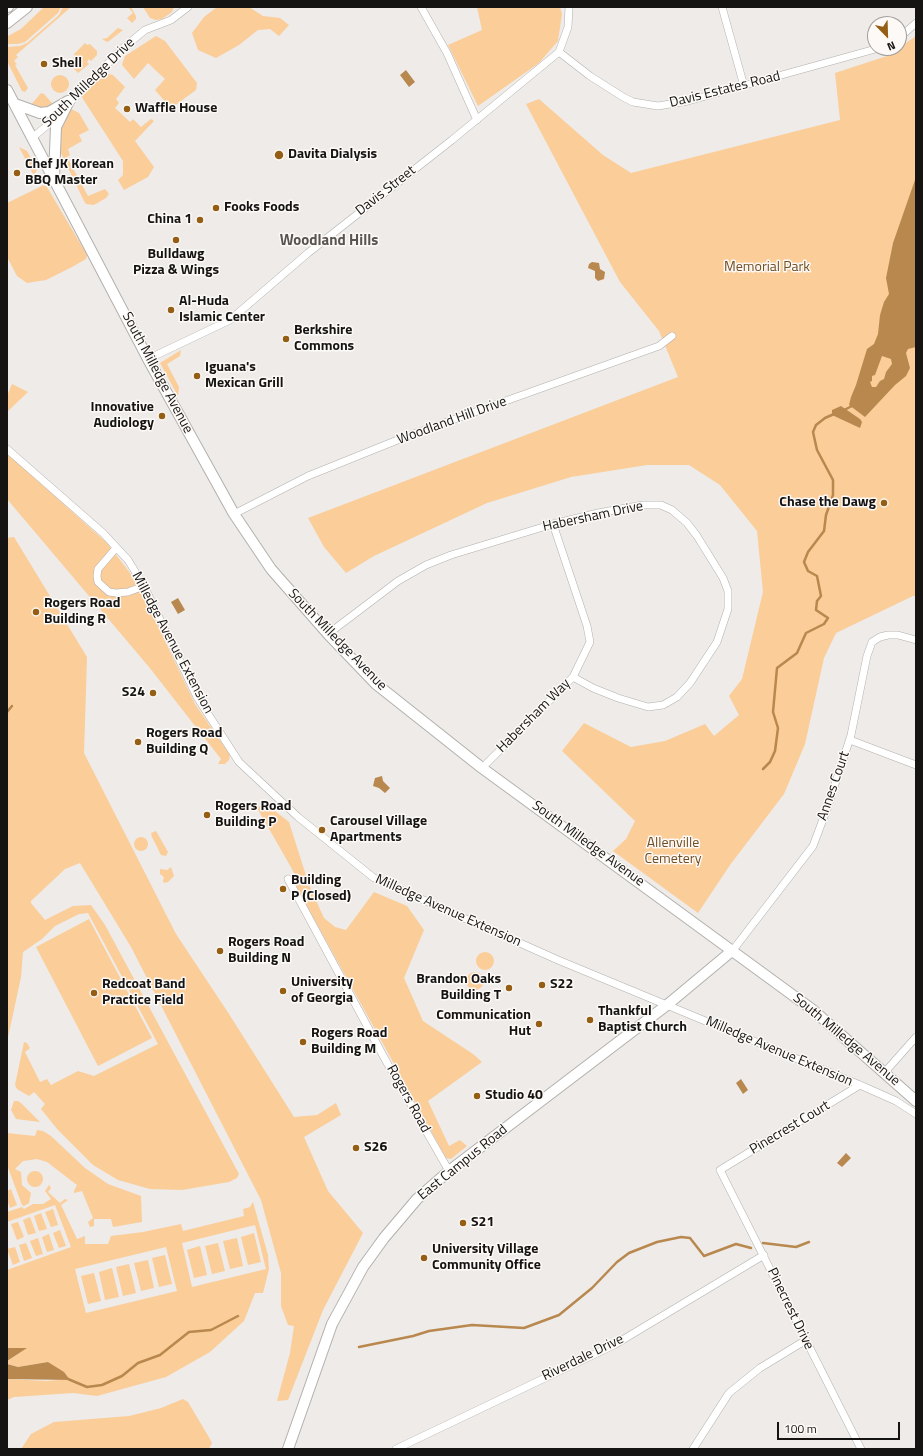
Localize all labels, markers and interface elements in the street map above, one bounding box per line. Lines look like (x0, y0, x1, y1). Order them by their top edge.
north arrow (867, 16, 907, 56)
street label: South Milledge Drive (39, 35, 139, 131)
text: N (885, 37, 898, 55)
place label: Shell (52, 56, 82, 72)
marker: Shell (39, 59, 49, 69)
street label: Davis Estates Road (668, 68, 782, 112)
place label: Waffle House (135, 101, 217, 117)
marker: Waffle House (122, 104, 132, 114)
place label: Davita Dialysis (288, 147, 377, 163)
marker: Davita Dialysis (273, 149, 285, 161)
place label: Chef JK Korean BBQ Master (25, 157, 114, 190)
street label: Davis Street (353, 162, 419, 220)
marker: Chef JK Korean BBQ Master (12, 168, 22, 178)
place label: Fooks Foods (224, 200, 299, 216)
marker: Fooks Foods (211, 203, 221, 213)
place label: China 1 (147, 212, 192, 228)
marker: China 1 (195, 215, 205, 225)
district label: Woodland Hills (280, 232, 378, 250)
marker: Bulldawg Pizza & Wings (171, 235, 181, 245)
place label: Bulldawg Pizza & Wings (133, 247, 219, 280)
park label: Memorial Park (724, 260, 810, 276)
place label: Al-Huda Islamic Center (179, 294, 265, 326)
marker: Al-Huda Islamic Center (166, 305, 176, 315)
street label: South Milledge Avenue (118, 310, 196, 436)
place label: Berkshire Commons (294, 323, 354, 356)
marker: Berkshire Commons (281, 334, 291, 344)
place label: Iguana's Mexican Grill (205, 360, 283, 392)
marker: Iguana's Mexican Grill (192, 371, 202, 381)
street label: Woodland Hill Drive (395, 393, 509, 449)
place label: Innovative Audiology (90, 400, 154, 432)
marker: Innovative Audiology (157, 411, 167, 421)
place label: Chase the Dawg (779, 495, 876, 511)
street label: Habersham Drive (541, 498, 645, 536)
marker: Chase the Dawg (879, 498, 889, 508)
street label: Milledge Avenue Extension (127, 569, 217, 717)
street label: South Milledge Avenue (284, 586, 390, 694)
place label: Rogers Road Building R (44, 596, 120, 628)
marker: Rogers Road Building R (31, 607, 41, 617)
street label: Habersham Way (494, 676, 574, 756)
place label: S24 (122, 685, 145, 701)
marker: S24 (148, 688, 158, 698)
place label: Rogers Road Building Q (146, 726, 222, 758)
marker: Rogers Road Building Q (133, 737, 143, 747)
street label: Annes Court (814, 749, 854, 823)
street label: South Milledge Avenue (529, 798, 647, 890)
place label: Rogers Road Building P (215, 799, 291, 832)
marker: Rogers Road Building P (202, 810, 212, 820)
place label: Carousel Village Apartments (330, 814, 427, 846)
marker: Carousel Village Apartments (317, 825, 327, 835)
park label: Allenville Cemetery (645, 836, 701, 868)
street label: Milledge Avenue Extension (372, 871, 524, 951)
place label: Building P (Closed) (291, 873, 351, 906)
marker: Building P (Closed) (278, 884, 288, 894)
place label: Rogers Road Building N (228, 935, 304, 968)
marker: Rogers Road Building N (215, 946, 225, 956)
place label: Brandon Oaks Building T (416, 972, 501, 1004)
place label: University of Georgia (291, 975, 353, 1008)
place label: Redcoat Band Practice Field (102, 977, 185, 1010)
place label: S22 (550, 977, 573, 993)
marker: S22 (537, 980, 547, 990)
marker: Brandon Oaks Building T (504, 983, 514, 993)
marker: University of Georgia (278, 986, 288, 996)
marker: Redcoat Band Practice Field (89, 988, 99, 998)
street label: South Milledge Avenue (789, 990, 903, 1090)
place label: Thankful Baptist Church (598, 1004, 687, 1036)
place label: Communication Hut (436, 1008, 531, 1040)
street label: Milledge Avenue Extension (703, 1013, 855, 1091)
marker: Thankful Baptist Church (585, 1015, 595, 1025)
marker: Communication Hut (534, 1019, 544, 1029)
place label: Rogers Road Building M (311, 1026, 387, 1058)
marker: Rogers Road Building M (298, 1037, 308, 1047)
street label: Rogers Road (382, 1062, 434, 1136)
place label: Studio 40 (485, 1088, 543, 1104)
marker: Studio 40 (472, 1091, 482, 1101)
street label: Pinecrest Court (747, 1098, 833, 1158)
street label: East Campus Road (415, 1122, 511, 1204)
place label: S26 (364, 1140, 387, 1156)
marker: S26 (351, 1143, 361, 1153)
place label: S21 (471, 1215, 494, 1231)
marker: S21 (458, 1218, 468, 1228)
place label: University Village Community Office (432, 1242, 541, 1274)
marker: University Village Community Office (419, 1253, 429, 1263)
street label: Pinecrest Drive (763, 1265, 817, 1353)
street label: Riverdale Drive (540, 1331, 626, 1385)
scale bar (779, 1414, 902, 1440)
text: 100 m (784, 1419, 817, 1438)

